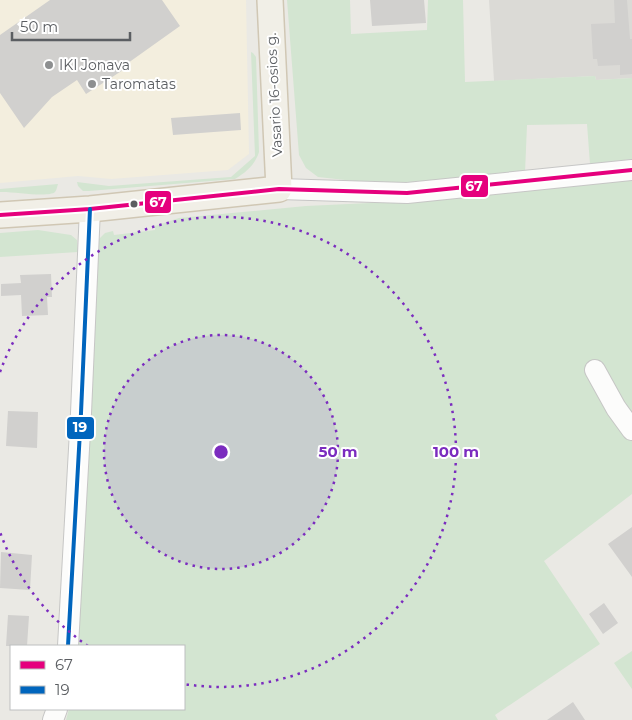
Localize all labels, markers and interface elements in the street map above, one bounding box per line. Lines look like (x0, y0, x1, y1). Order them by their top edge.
scale bar (12, 10, 130, 42)
text: 50 m (20, 17, 58, 36)
street label: Vasario 16-osios g. (262, 32, 286, 158)
place label: IKI Jonava (59, 56, 130, 74)
marker: IKI Jonava (43, 59, 55, 71)
place label: Taromatas (102, 75, 176, 93)
marker: Taromatas (86, 78, 98, 90)
line badge: 67 (460, 174, 489, 198)
text: 67 (465, 177, 483, 195)
line badge: 67 (144, 190, 172, 214)
text: 67 (149, 193, 167, 211)
unlabelled marker (129, 199, 139, 209)
line badge: 19 (66, 416, 95, 440)
text: 19 (73, 418, 87, 436)
text: 50 m (318, 442, 358, 461)
text: 100 m (433, 442, 479, 461)
centre of rings (212, 443, 230, 461)
legend (10, 645, 185, 710)
text: 67 (55, 655, 73, 674)
text: 19 (55, 680, 70, 699)

